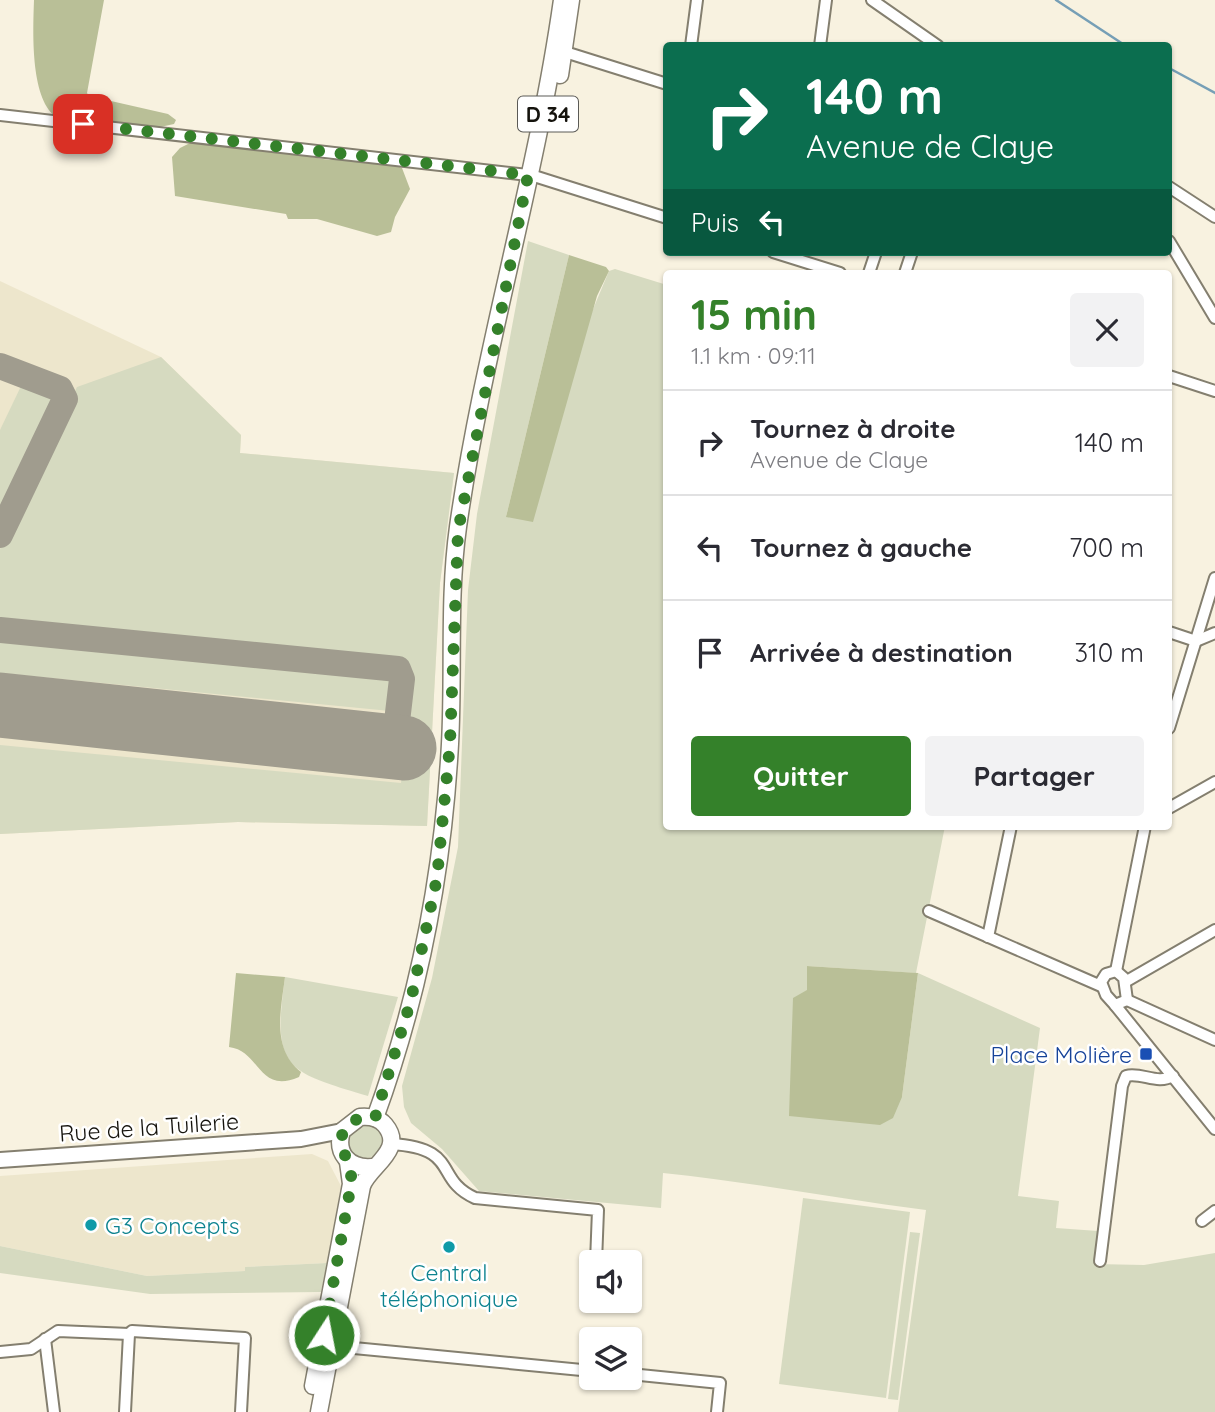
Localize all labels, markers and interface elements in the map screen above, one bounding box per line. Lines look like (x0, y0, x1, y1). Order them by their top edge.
text: 140 m (806, 65, 943, 126)
icon: right (691, 70, 782, 161)
pin (53, 94, 113, 154)
road number: D 34 (518, 96, 578, 132)
icon: arrive (64, 105, 102, 143)
text: Avenue de Claye (806, 126, 1054, 166)
icon: left (753, 203, 791, 241)
text: Puis (691, 206, 739, 239)
text: 15 min (691, 288, 817, 341)
button: close (1070, 293, 1144, 367)
text: 1.1 km · 09:11 (691, 341, 816, 370)
text: Tournez à droite (750, 412, 955, 445)
icon: right (691, 424, 729, 462)
text: 140 m (1075, 426, 1144, 459)
text: Avenue de Claye (750, 445, 928, 474)
icon: left (691, 529, 729, 567)
text: Tournez à gauche (750, 531, 972, 564)
text: 700 m (1069, 531, 1144, 564)
icon: arrive (691, 634, 729, 672)
text: Arrivée à destination (750, 636, 1013, 669)
text: 310 m (1074, 636, 1144, 669)
button: Quitter (691, 736, 911, 816)
button: Partager (925, 736, 1144, 816)
place label: Place Molière (990, 1040, 1132, 1069)
marker: Place Molière (1138, 1046, 1154, 1062)
street label: Rue de la Tuilerie (58, 1106, 240, 1148)
place label: G3 Concepts (105, 1211, 239, 1240)
marker: G3 Concepts (83, 1217, 99, 1233)
marker: Central téléphonique (441, 1239, 457, 1255)
map controls (579, 1250, 642, 1390)
button: sound (579, 1250, 642, 1313)
place label: Central téléphonique (380, 1258, 518, 1313)
position arrow (287, 1298, 361, 1372)
button: layers (579, 1327, 642, 1390)

